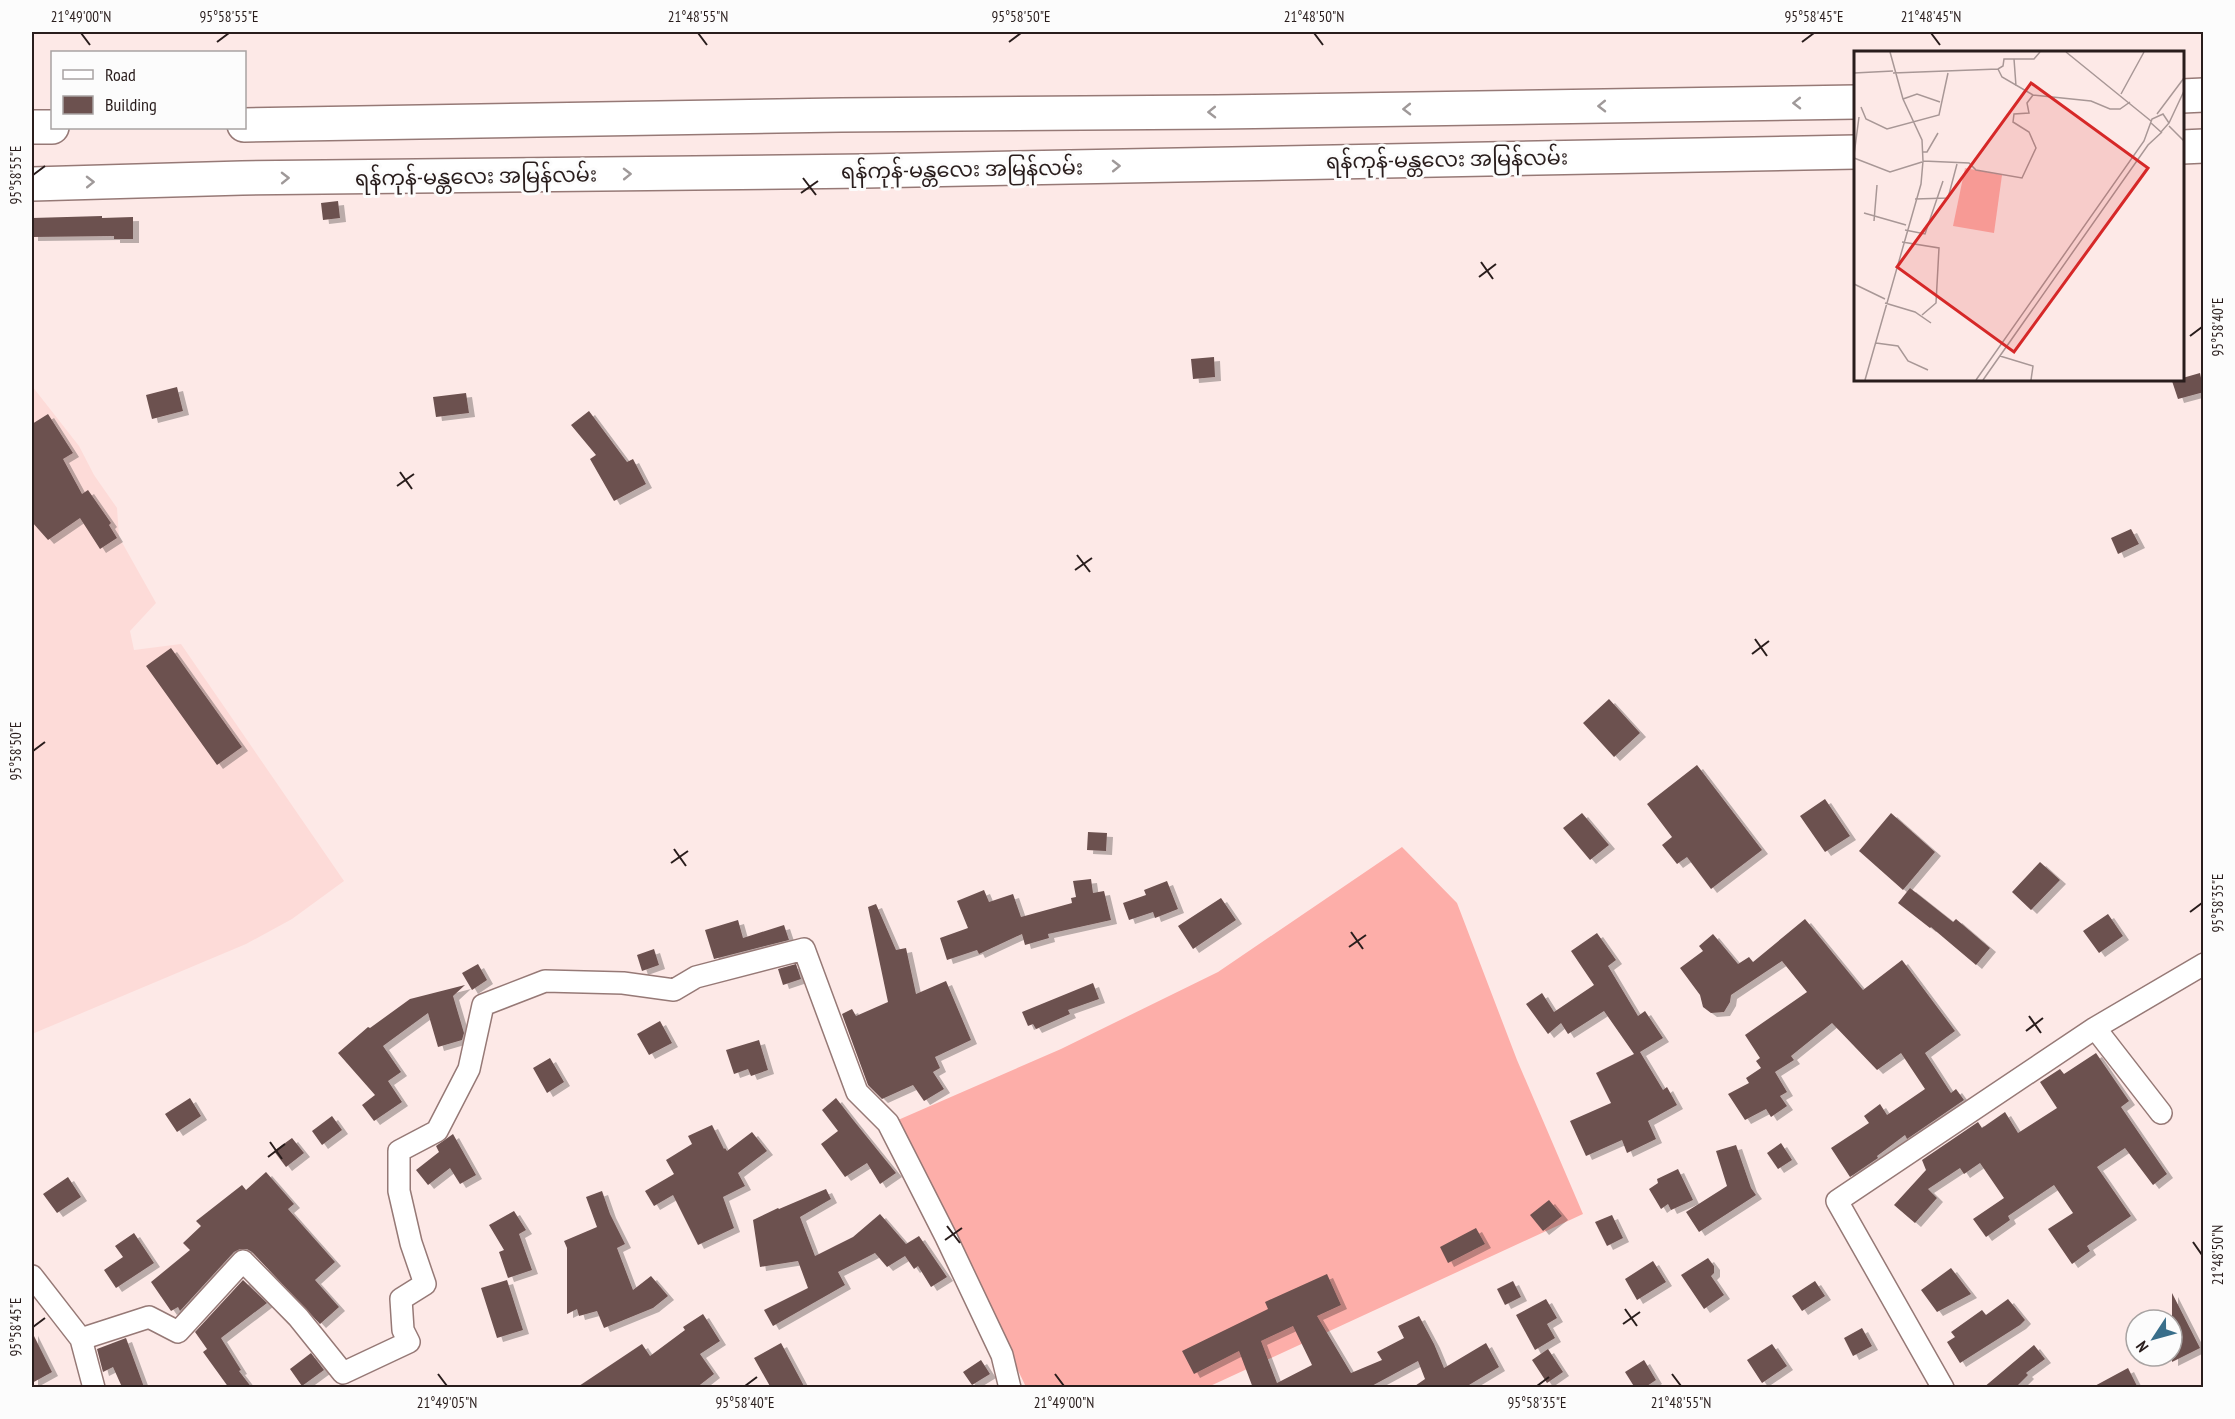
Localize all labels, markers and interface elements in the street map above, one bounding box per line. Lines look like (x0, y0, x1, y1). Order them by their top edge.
text: 21°49'00"N (51, 7, 111, 26)
text: 95°58'55"E (199, 7, 259, 26)
text: 21°48'55"N (668, 7, 728, 26)
text: 95°58'50"E (991, 7, 1051, 26)
text: 21°48'50"N (1284, 7, 1344, 26)
text: 95°58'45"E (1784, 7, 1844, 26)
text: 21°48'45"N (1901, 7, 1961, 26)
legend (51, 51, 246, 129)
inset map (1854, 51, 2184, 381)
text: Road (105, 63, 136, 86)
text: Building (105, 93, 157, 116)
one-way arrow (1793, 97, 1802, 109)
one-way arrow (1598, 100, 1607, 112)
one-way arrow (1403, 103, 1412, 115)
one-way arrow (1208, 106, 1217, 118)
street label: ရန်ကုန်-မန္တလေး အမြန်လမ်း (1326, 141, 1568, 179)
text: 95°58'55"E (6, 145, 25, 205)
street label: ရန်ကုန်-မန္တလေး အမြန်လမ်း (841, 151, 1083, 189)
street label: ရန်ကုန်-မန္တလေး အမြန်လမ်း (355, 158, 597, 196)
one-way arrow (1111, 160, 1120, 172)
one-way arrow (622, 168, 631, 180)
one-way arrow (280, 172, 289, 184)
one-way arrow (85, 176, 94, 188)
text: 95°58'40"E (2208, 297, 2227, 357)
text: 95°58'50"E (6, 721, 25, 781)
text: 95°58'35"E (2208, 873, 2227, 933)
text: 21°48'50"N (2208, 1225, 2227, 1285)
text: 95°58'45"E (6, 1297, 25, 1357)
north arrow (2124, 1308, 2184, 1368)
text: N (2131, 1337, 2152, 1356)
text: 21°49'05"N (417, 1393, 477, 1412)
text: 95°58'40"E (715, 1393, 775, 1412)
text: 21°49'00"N (1034, 1393, 1094, 1412)
text: 95°58'35"E (1507, 1393, 1567, 1412)
text: 21°48'55"N (1651, 1393, 1711, 1412)

